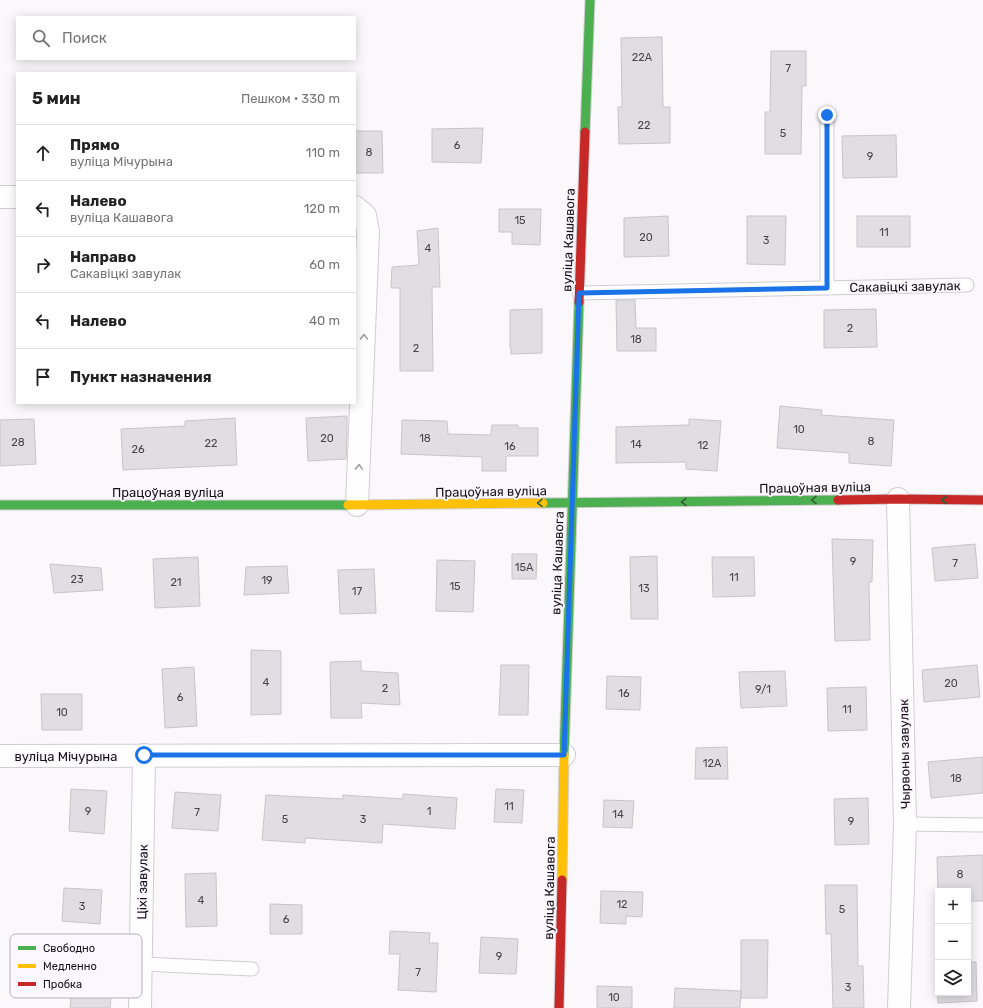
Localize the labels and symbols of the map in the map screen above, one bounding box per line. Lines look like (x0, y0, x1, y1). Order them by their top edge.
house number: 22А (632, 51, 653, 64)
house number: 7 (785, 62, 791, 75)
route end (818, 106, 836, 124)
house number: 22 (638, 119, 650, 132)
house number: 5 (780, 127, 787, 140)
house number: 6 (454, 139, 461, 152)
house number: 8 (366, 146, 373, 159)
house number: 9 (867, 150, 873, 163)
street label: вуліца Кашавога (559, 188, 578, 292)
house number: 15 (514, 214, 526, 227)
house number: 11 (879, 226, 889, 239)
house number: 20 (639, 231, 653, 244)
house number: 3 (763, 234, 770, 247)
house number: 4 (425, 242, 432, 255)
street label: Сакавіцкі завулак (849, 278, 961, 295)
house number: 2 (847, 322, 853, 335)
house number: 18 (630, 333, 642, 346)
one-way arrow (360, 334, 368, 340)
house number: 2 (413, 342, 419, 355)
house number: 10 (793, 423, 805, 436)
house number: 20 (320, 432, 334, 445)
house number: 18 (419, 432, 431, 445)
house number: 8 (868, 435, 875, 448)
house number: 28 (11, 436, 25, 449)
house number: 22 (205, 437, 217, 450)
house number: 14 (630, 438, 642, 451)
house number: 12 (697, 439, 709, 452)
house number: 16 (504, 440, 516, 453)
house number: 26 (131, 443, 145, 456)
one-way arrow (355, 464, 363, 470)
street label: Працоўная вуліца (759, 479, 871, 496)
street label: Працоўная вуліца (435, 483, 547, 500)
street label: Працоўная вуліца (112, 485, 224, 500)
one-way arrow (811, 496, 817, 504)
one-way arrow (941, 496, 947, 504)
one-way arrow (681, 498, 687, 506)
one-way arrow (537, 499, 543, 507)
street label: вуліца Кашавога (548, 511, 567, 615)
house number: 9 (850, 555, 856, 568)
house number: 7 (952, 557, 958, 570)
house number: 15А (515, 561, 534, 574)
house number: 11 (729, 571, 739, 584)
house number: 23 (70, 573, 84, 586)
house number: 19 (261, 574, 273, 587)
house number: 21 (170, 576, 182, 589)
house number: 15 (449, 580, 461, 593)
house number: 13 (638, 582, 650, 595)
house number: 17 (352, 585, 363, 598)
house number: 4 (263, 676, 270, 689)
house number: 20 (944, 677, 958, 690)
house number: 2 (382, 682, 388, 695)
house number: 9/1 (755, 683, 771, 696)
house number: 16 (618, 687, 630, 700)
house number: 6 (177, 691, 184, 704)
street label: Чырвоны завулак (896, 699, 913, 809)
house number: 11 (842, 703, 852, 716)
house number: 10 (56, 706, 68, 719)
route start (135, 746, 153, 764)
street label: вуліца Мічурына (15, 749, 117, 764)
house number: 12А (703, 757, 722, 770)
house number: 18 (950, 772, 962, 785)
house number: 11 (504, 800, 514, 813)
house number: 9 (85, 805, 91, 818)
house number: 1 (427, 805, 431, 818)
house number: 7 (194, 806, 200, 819)
house number: 14 (612, 808, 624, 821)
house number: 5 (282, 813, 289, 826)
house number: 3 (360, 813, 367, 826)
house number: 9 (848, 815, 854, 828)
street label: вуліца Кашавога (541, 836, 558, 940)
street label: Ціхі завулак (134, 844, 151, 920)
house number: 8 (957, 868, 964, 881)
house number: 4 (198, 894, 205, 907)
house number: 12 (616, 898, 628, 911)
house number: 3 (79, 900, 86, 913)
house number: 5 (839, 903, 846, 916)
house number: 6 (283, 913, 290, 926)
legend (10, 934, 142, 998)
text: Свободно (43, 942, 95, 955)
house number: 9 (496, 950, 502, 963)
text: Медленно (43, 960, 97, 973)
house number: 7 (415, 966, 421, 979)
text: Пробка (43, 978, 82, 991)
house number: 3 (845, 981, 852, 994)
house number: 10 (608, 991, 620, 1004)

